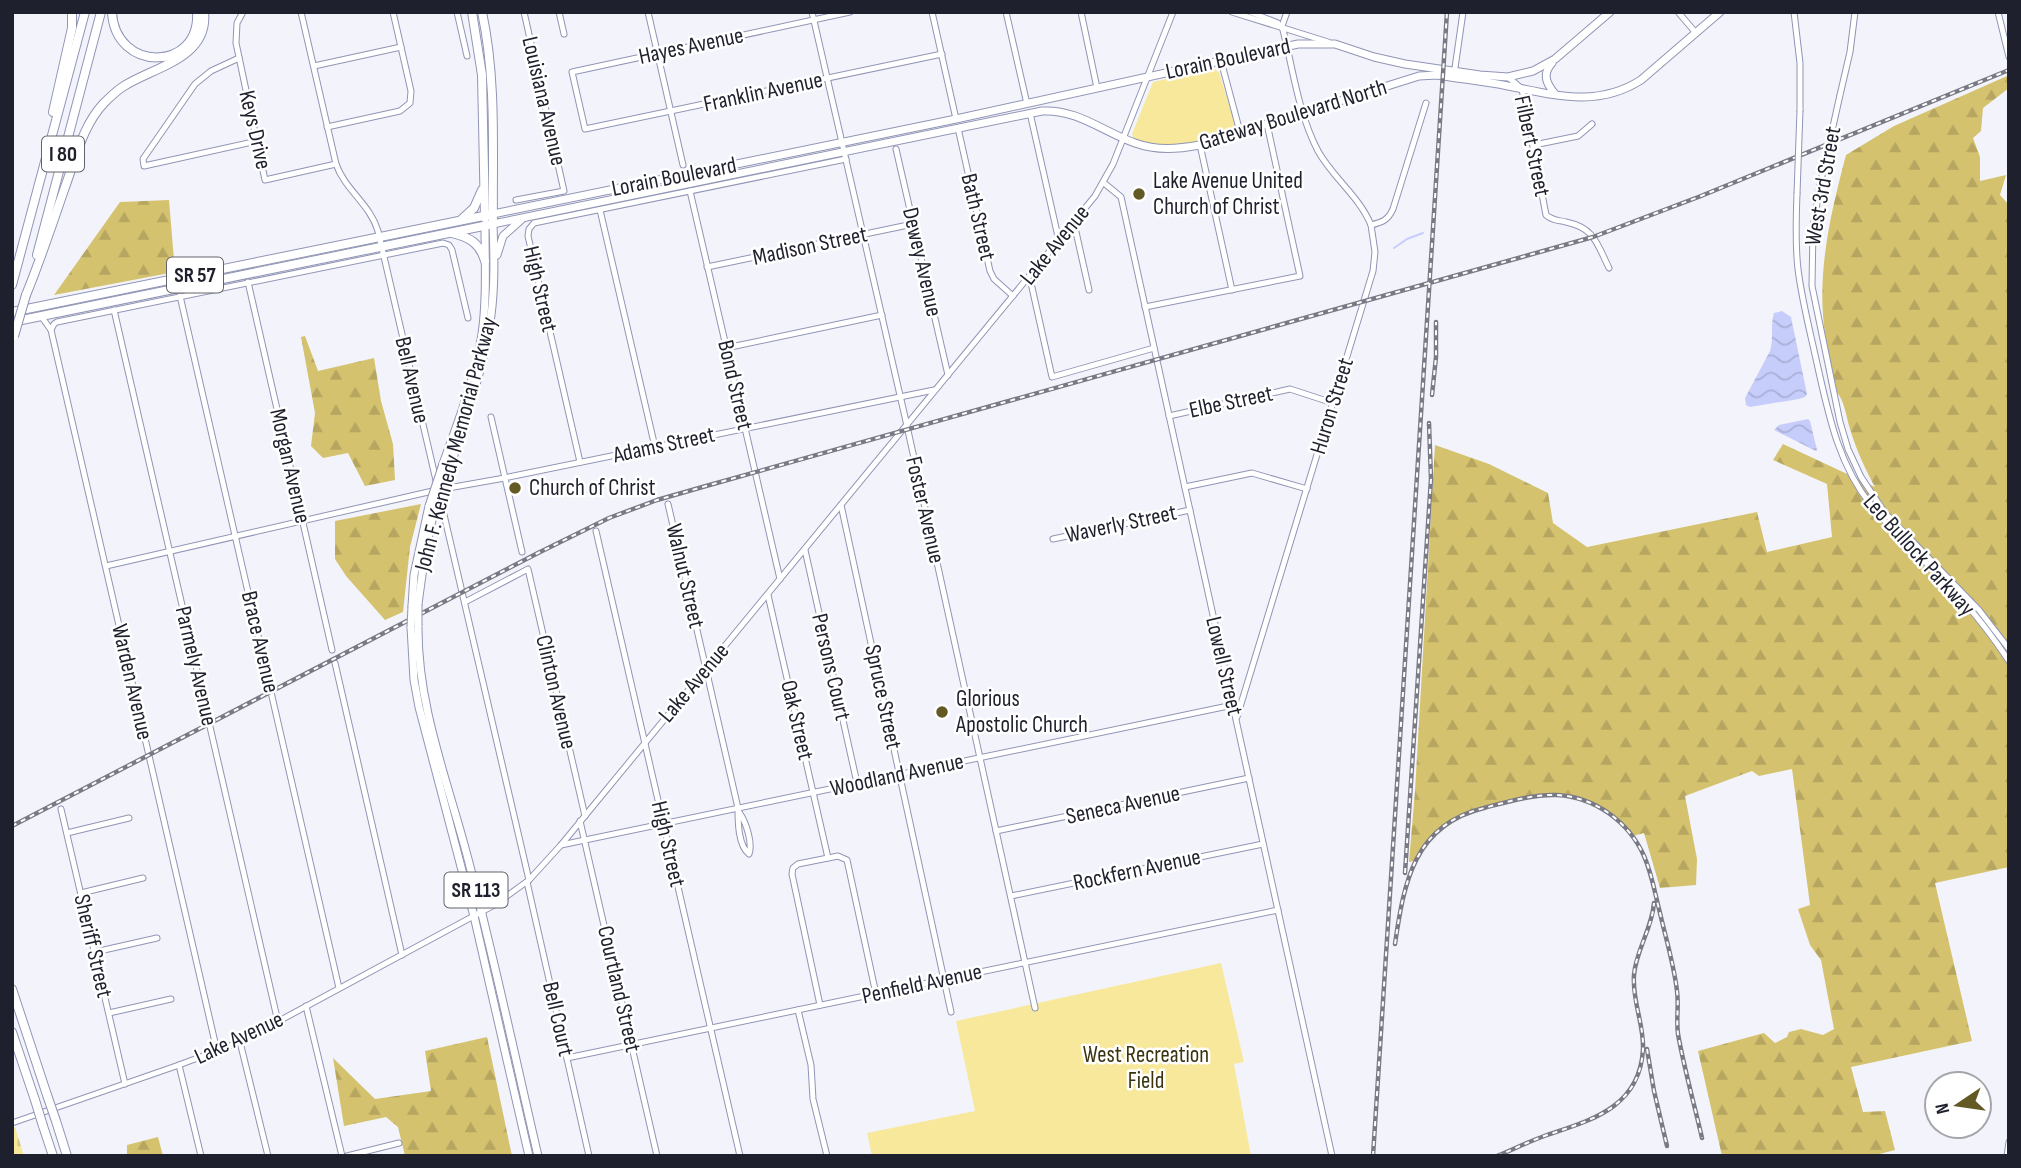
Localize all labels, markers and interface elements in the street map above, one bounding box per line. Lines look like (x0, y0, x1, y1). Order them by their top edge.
street label: Hayes Avenue (636, 21, 746, 71)
street label: Lorain Boulevard (1163, 32, 1293, 86)
street label: Louisiana Avenue (516, 34, 572, 168)
street label: Franklin Avenue (701, 66, 825, 118)
street label: Gateway Boulevard North (1196, 73, 1390, 157)
street label: Keys Drive (232, 88, 278, 172)
street label: Filbert Street (1508, 93, 1556, 199)
street label: West 3rd Street (1799, 124, 1847, 248)
road number: I 80 (42, 136, 84, 172)
street label: Lorain Boulevard (609, 151, 739, 203)
place label: Lake Avenue United Church of Christ (1153, 167, 1303, 221)
street label: Bath Street (954, 171, 1002, 263)
marker: Lake Avenue United Church of Christ (1131, 186, 1147, 202)
street label: Lake Avenue (1014, 199, 1096, 291)
street label: Dewey Avenue (896, 205, 948, 319)
street label: Madison Street (750, 220, 870, 272)
street label: High Street (517, 243, 563, 335)
road number: SR 57 (167, 258, 223, 292)
street label: John F. Kennedy Memorial Parkway (408, 314, 503, 575)
street label: Bell Avenue (388, 334, 436, 426)
street label: Bond Street (711, 337, 759, 433)
street label: Huron Street (1304, 355, 1360, 457)
street label: Elbe Street (1187, 379, 1275, 425)
street label: Morgan Avenue (263, 406, 317, 526)
street label: Adams Street (610, 421, 717, 470)
street label: Foster Avenue (899, 454, 951, 566)
place label: Church of Christ (529, 474, 655, 502)
marker: Church of Christ (507, 480, 523, 496)
street label: Leo Bullock Parkway (1857, 488, 1981, 622)
street label: Waverly Street (1063, 499, 1179, 549)
street label: Walnut Street (659, 521, 711, 631)
street label: Brace Avenue (235, 588, 285, 696)
street label: Parmely Avenue (169, 603, 223, 729)
street label: Persons Court (805, 611, 857, 723)
street label: Lowell Street (1199, 614, 1249, 718)
street label: Warden Avenue (105, 621, 159, 743)
street label: Clinton Avenue (529, 632, 583, 752)
street label: Lake Avenue (653, 638, 735, 728)
street label: Spruce Street (858, 642, 908, 752)
street label: Oak Street (774, 677, 820, 763)
place label: Glorious Apostolic Church (955, 685, 1088, 739)
marker: Glorious Apostolic Church (934, 704, 950, 720)
street label: Woodland Avenue (828, 747, 966, 803)
street label: Seneca Avenue (1063, 779, 1183, 831)
street label: High Street (645, 798, 691, 890)
street label: Rockfern Avenue (1071, 843, 1203, 897)
road number: SR 113 (444, 872, 508, 908)
street label: Sheriff Street (68, 892, 118, 1000)
street label: Courtland Street (591, 923, 647, 1055)
street label: Penfield Avenue (859, 958, 985, 1010)
street label: Bell Court (536, 979, 580, 1059)
street label: Lake Avenue (190, 1005, 288, 1071)
park label: West Recreation Field (1083, 1041, 1209, 1095)
north arrow (1923, 1070, 1993, 1140)
text: N (1931, 1101, 1955, 1116)

